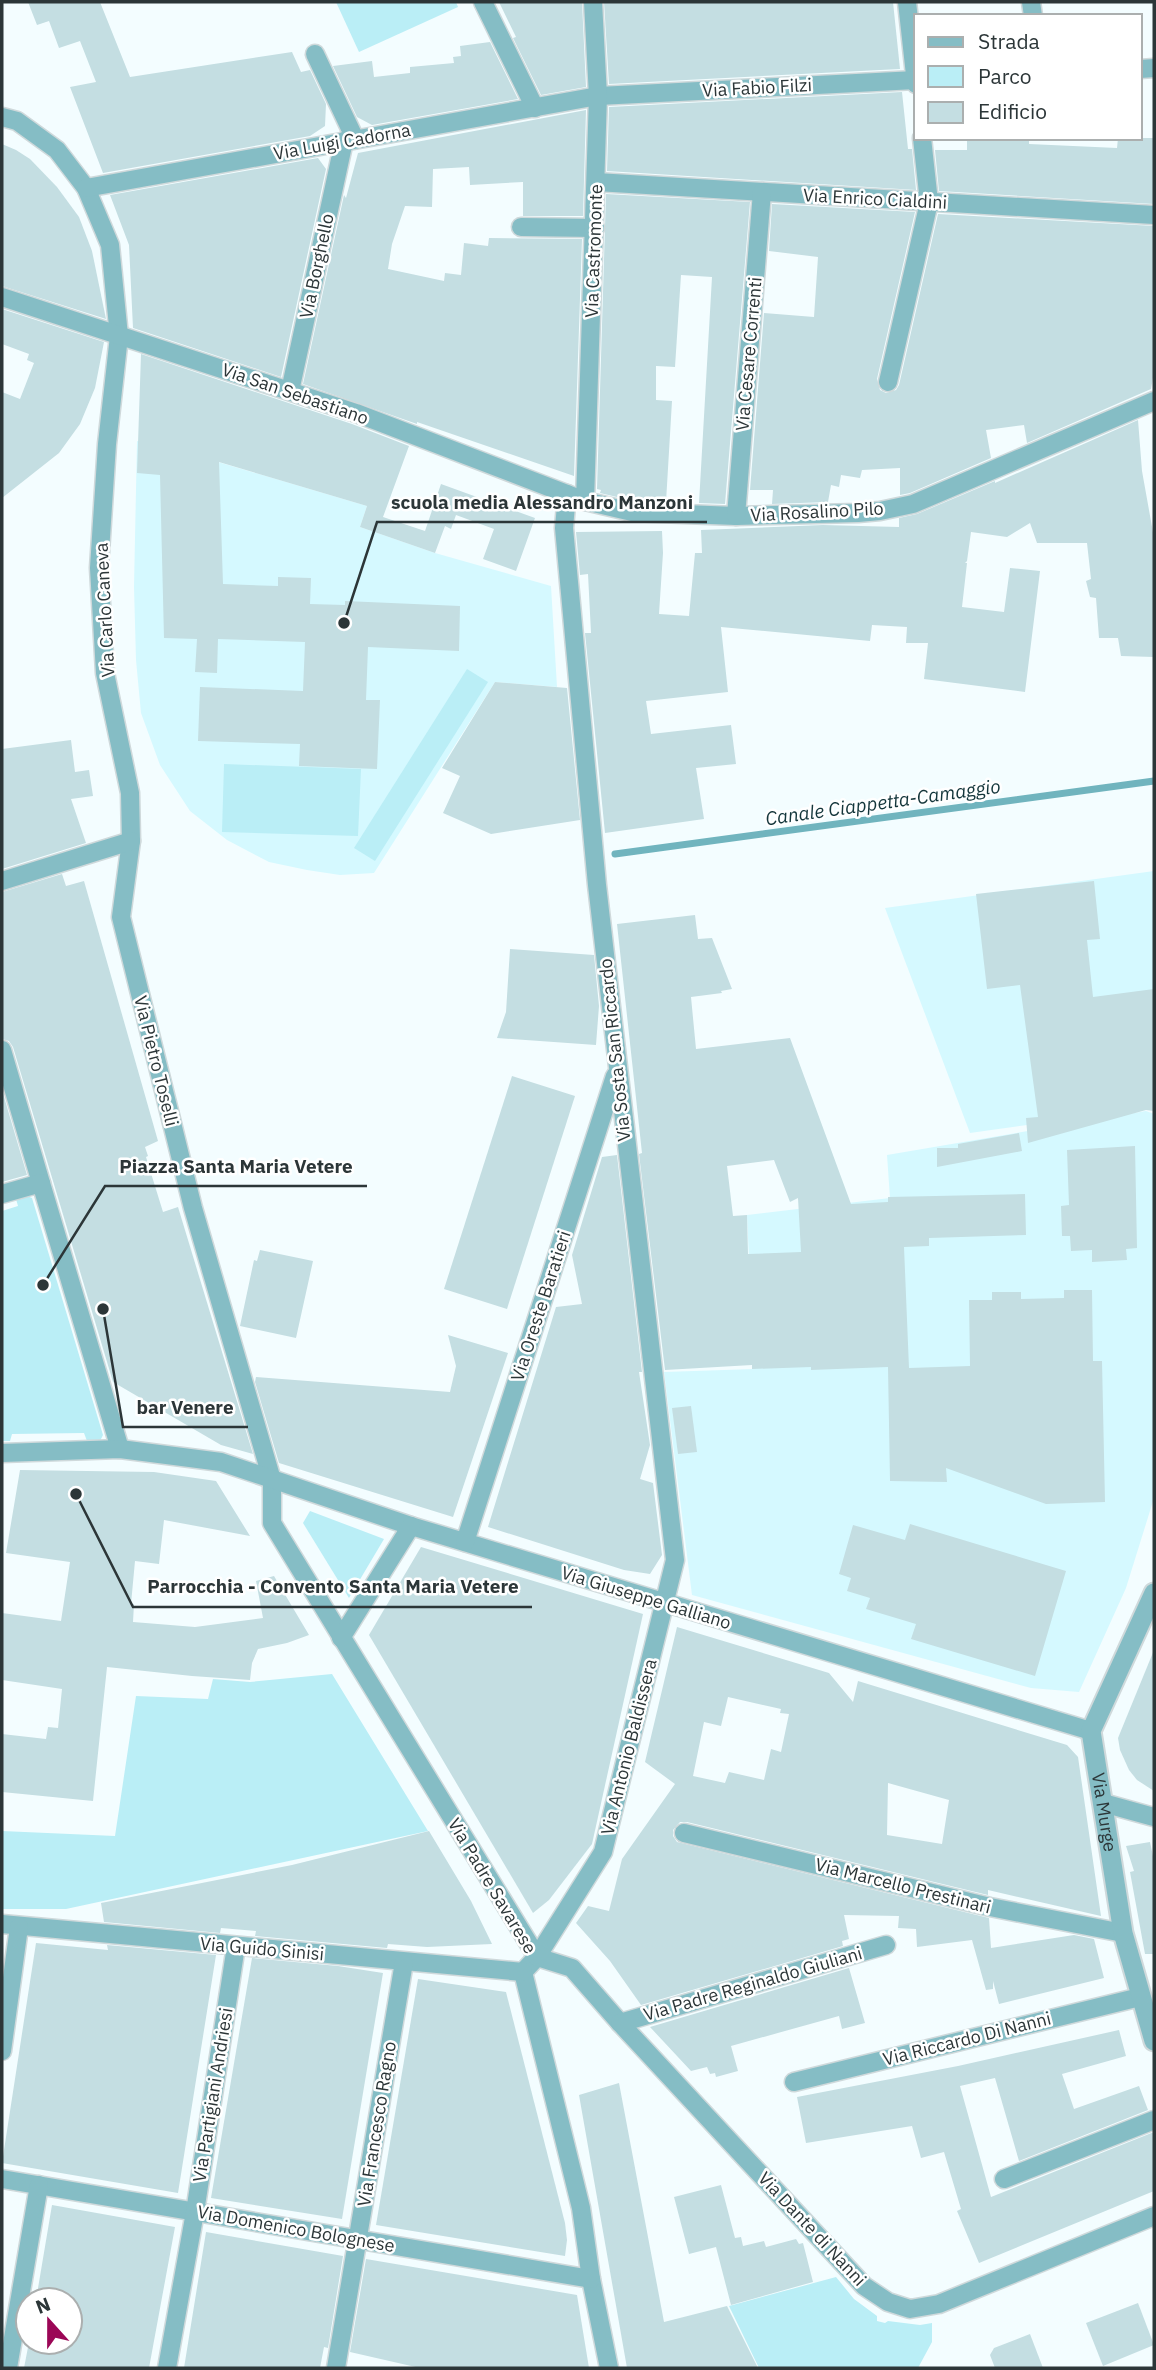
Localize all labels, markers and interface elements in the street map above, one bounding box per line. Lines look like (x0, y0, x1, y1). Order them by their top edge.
legend (914, 14, 1142, 140)
text: Strada (978, 27, 1040, 55)
text: Parco (978, 62, 1032, 90)
street label: Via Fabio Filzi (702, 73, 812, 102)
text: Edificio (978, 97, 1047, 125)
street label: Via Luigi Cadorna (272, 118, 413, 165)
street label: Via Enrico Cialdini (802, 183, 948, 214)
street label: Via Castromonte (580, 184, 607, 318)
street label: Via Borghello (294, 211, 339, 320)
street label: Via Cesare Correnti (730, 276, 767, 432)
street label: Via San Sebastiano (219, 358, 372, 429)
callout: scuola media Alessandro Manzoni (377, 482, 707, 522)
text: scuola media Alessandro Manzoni (391, 490, 693, 514)
street label: Via Rosalino Pilo (750, 497, 884, 526)
street label: Via Carlo Caneva (89, 542, 120, 678)
water label: Canale Ciappetta-Camaggio (764, 774, 1002, 830)
street label: Via Sosta San Riccardo (593, 957, 636, 1143)
street label: Via Pietro Toselli (129, 993, 184, 1129)
callout: Piazza Santa Maria Vetere (105, 1146, 367, 1186)
text: Piazza Santa Maria Vetere (119, 1154, 353, 1178)
street label: Via Oreste Baratieri (505, 1228, 576, 1384)
callout: bar Venere (123, 1387, 248, 1427)
text: bar Venere (136, 1395, 234, 1419)
street label: Via Giuseppe Galliano (558, 1561, 734, 1634)
callout: Parrocchia - Convento Santa Maria Vetere (133, 1567, 532, 1607)
text: Parrocchia - Convento Santa Maria Vetere (147, 1574, 519, 1598)
street label: Via Antonio Baldissera (595, 1656, 662, 1838)
street label: Via Murge (1087, 1771, 1122, 1853)
street label: Via Padre Savarese (443, 1814, 542, 1958)
street label: Via Marcello Prestinari (813, 1853, 993, 1919)
street label: Via Guido Sinisi (199, 1932, 325, 1965)
street label: Via Padre Reginaldo Giuliani (641, 1941, 865, 2026)
street label: Via Partigiani Andriesi (187, 2006, 238, 2184)
street label: Via Riccardo Di Nanni (880, 2007, 1053, 2071)
street label: Via Francesco Ragno (352, 2040, 401, 2208)
street label: Via Dante di Nanni (753, 2167, 871, 2291)
street label: Via Domenico Bolognese (196, 2200, 397, 2257)
north arrow (14, 2286, 84, 2356)
text: N (32, 2291, 54, 2319)

